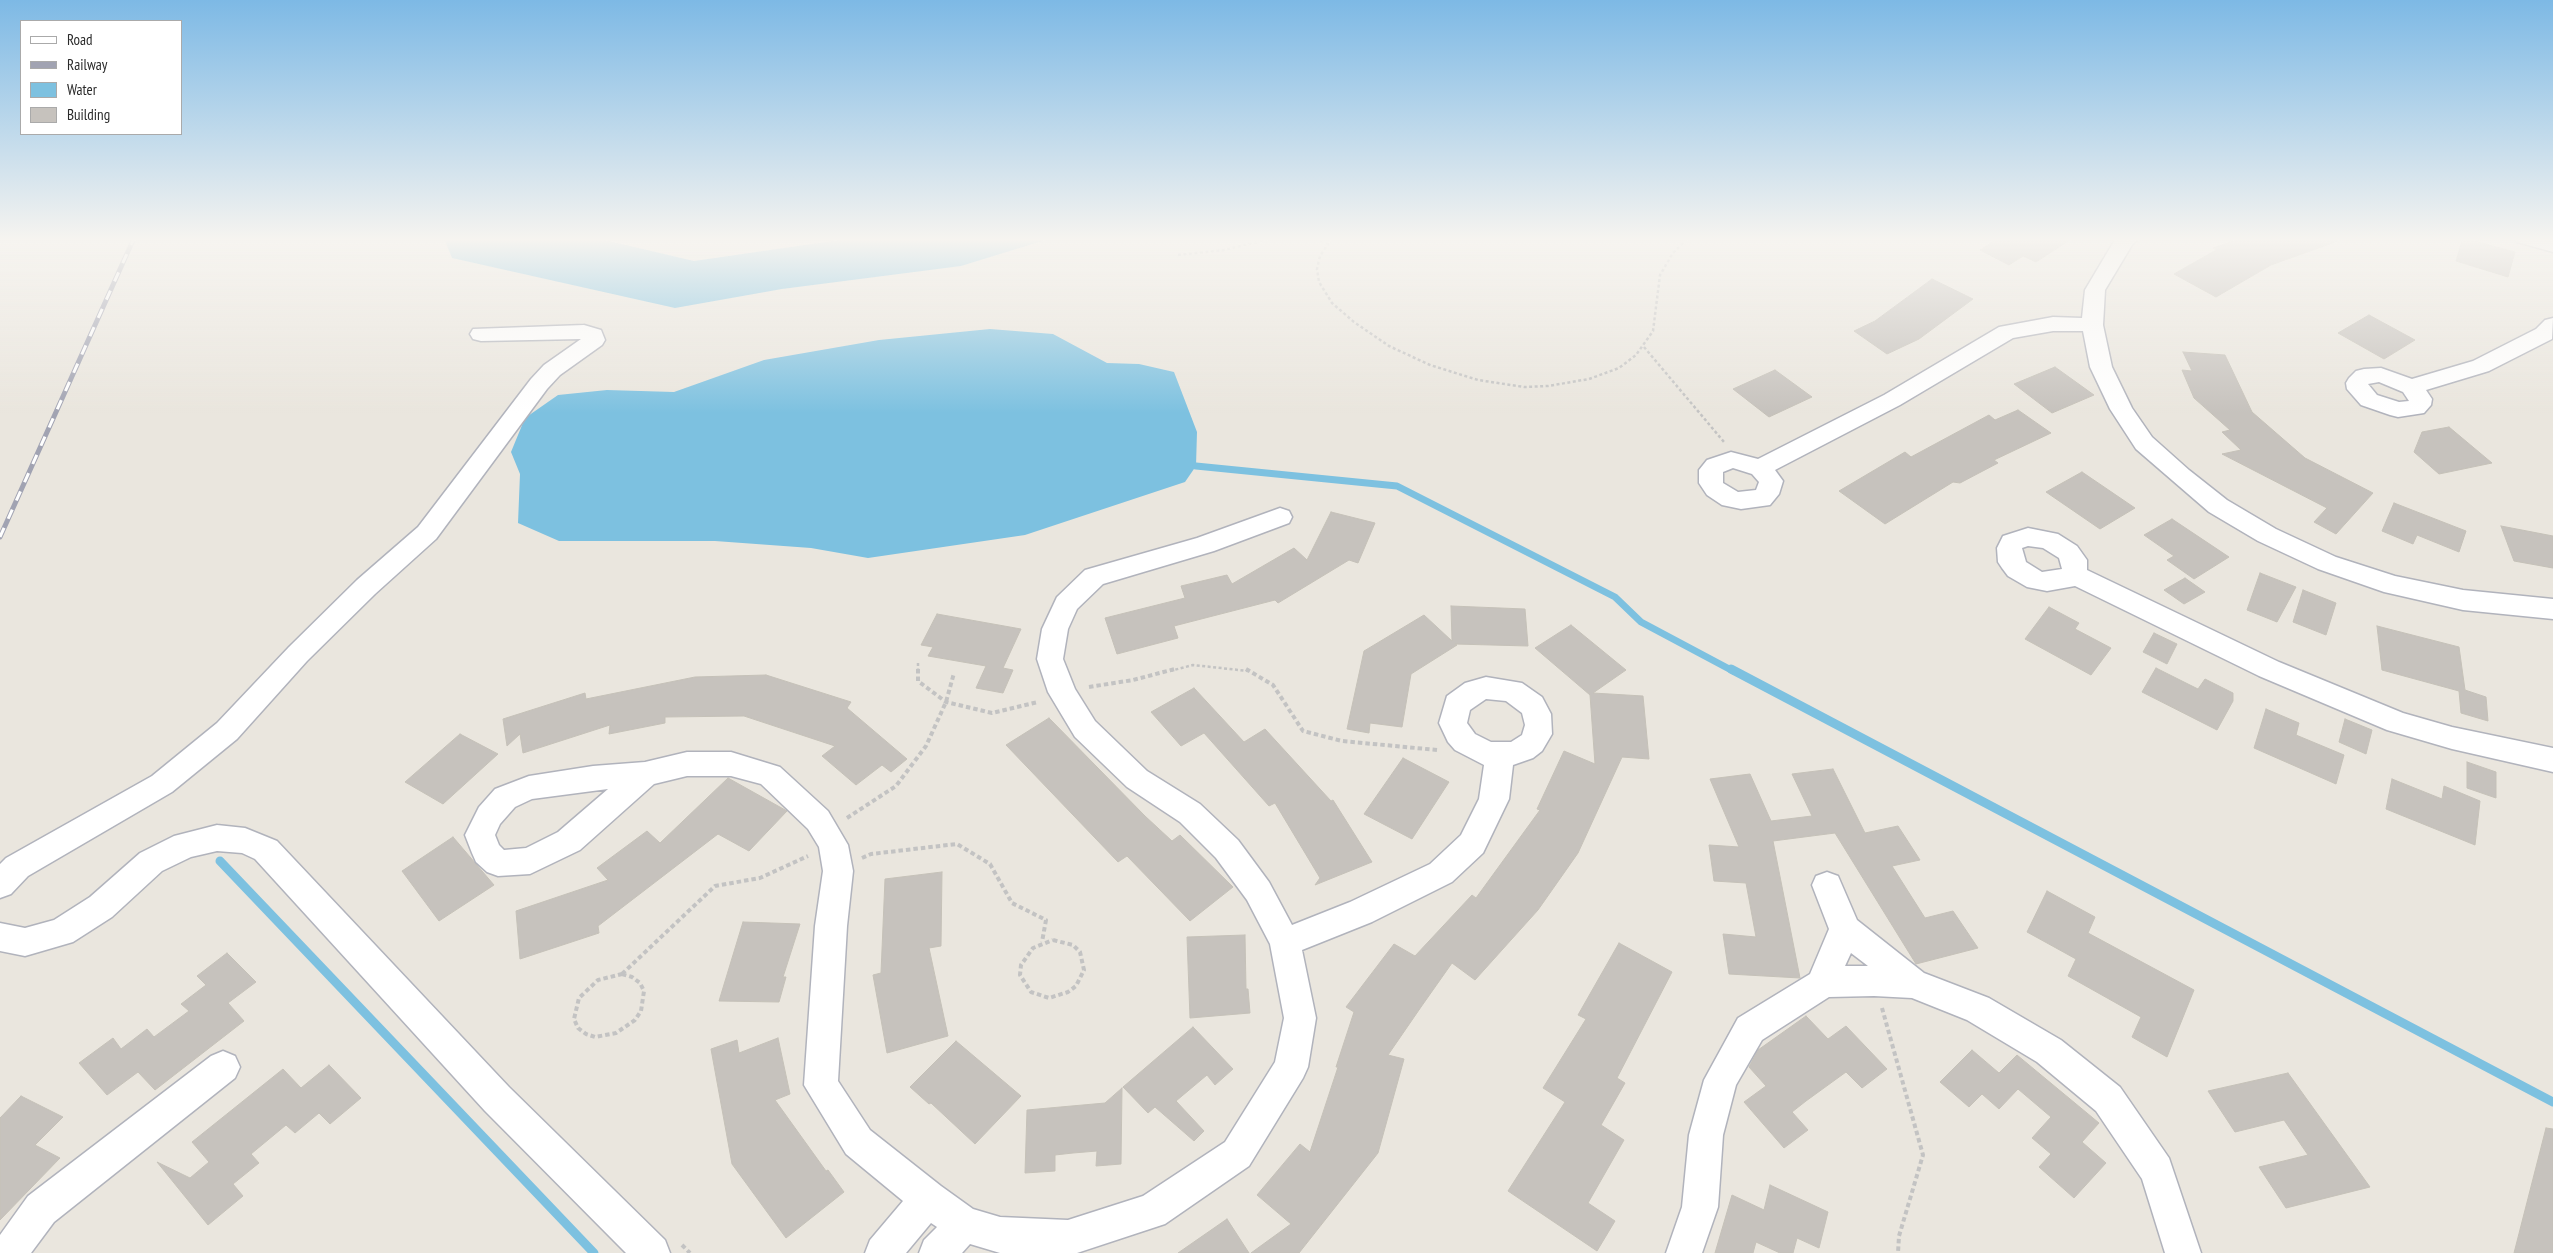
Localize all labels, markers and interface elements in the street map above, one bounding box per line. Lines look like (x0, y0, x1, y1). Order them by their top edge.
legend (20, 20, 182, 135)
text: Road (67, 30, 93, 49)
text: Railway (67, 55, 107, 74)
text: Water (67, 80, 97, 99)
text: Building (67, 105, 110, 124)

